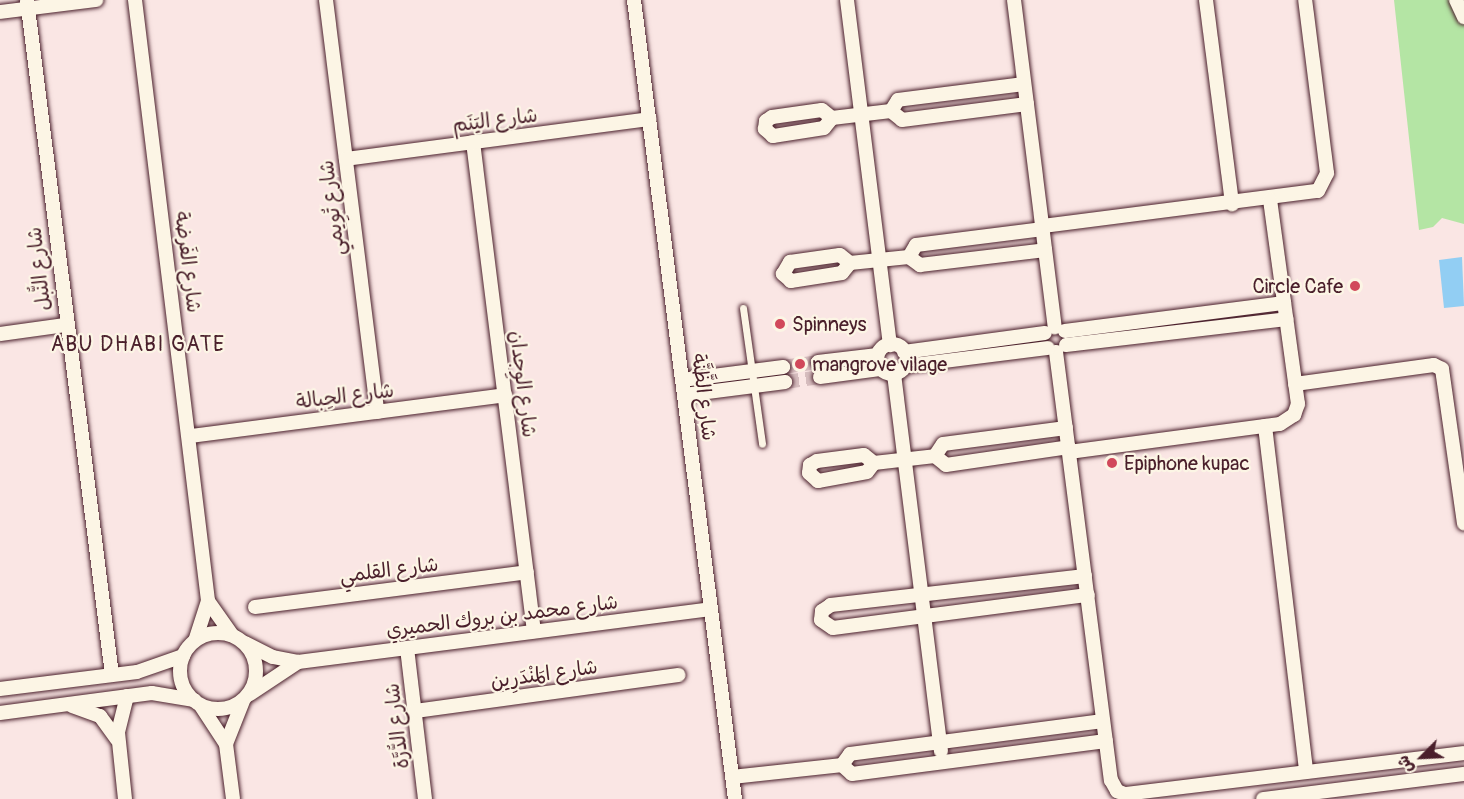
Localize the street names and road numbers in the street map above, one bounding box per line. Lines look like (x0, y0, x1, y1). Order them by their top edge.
street label: شارع اليَنَم (451, 103, 539, 137)
street label: شارع تُوِيمي (314, 159, 350, 257)
street label: شارع الفَرضة (170, 210, 206, 314)
street label: شارع النُّبل (22, 226, 56, 312)
street label: شارع الوِجدان (505, 329, 541, 439)
street label: شارع الظَّنَّة (687, 352, 721, 442)
street label: شارع الحِبالة (295, 378, 395, 414)
street label: شارع القلمي (338, 552, 440, 588)
street label: شارع محمد بن بروك الحميري (385, 590, 619, 642)
street label: شارع المَنْدَرِين (489, 655, 599, 693)
street label: شارع الدُّرَّة (380, 682, 414, 770)

